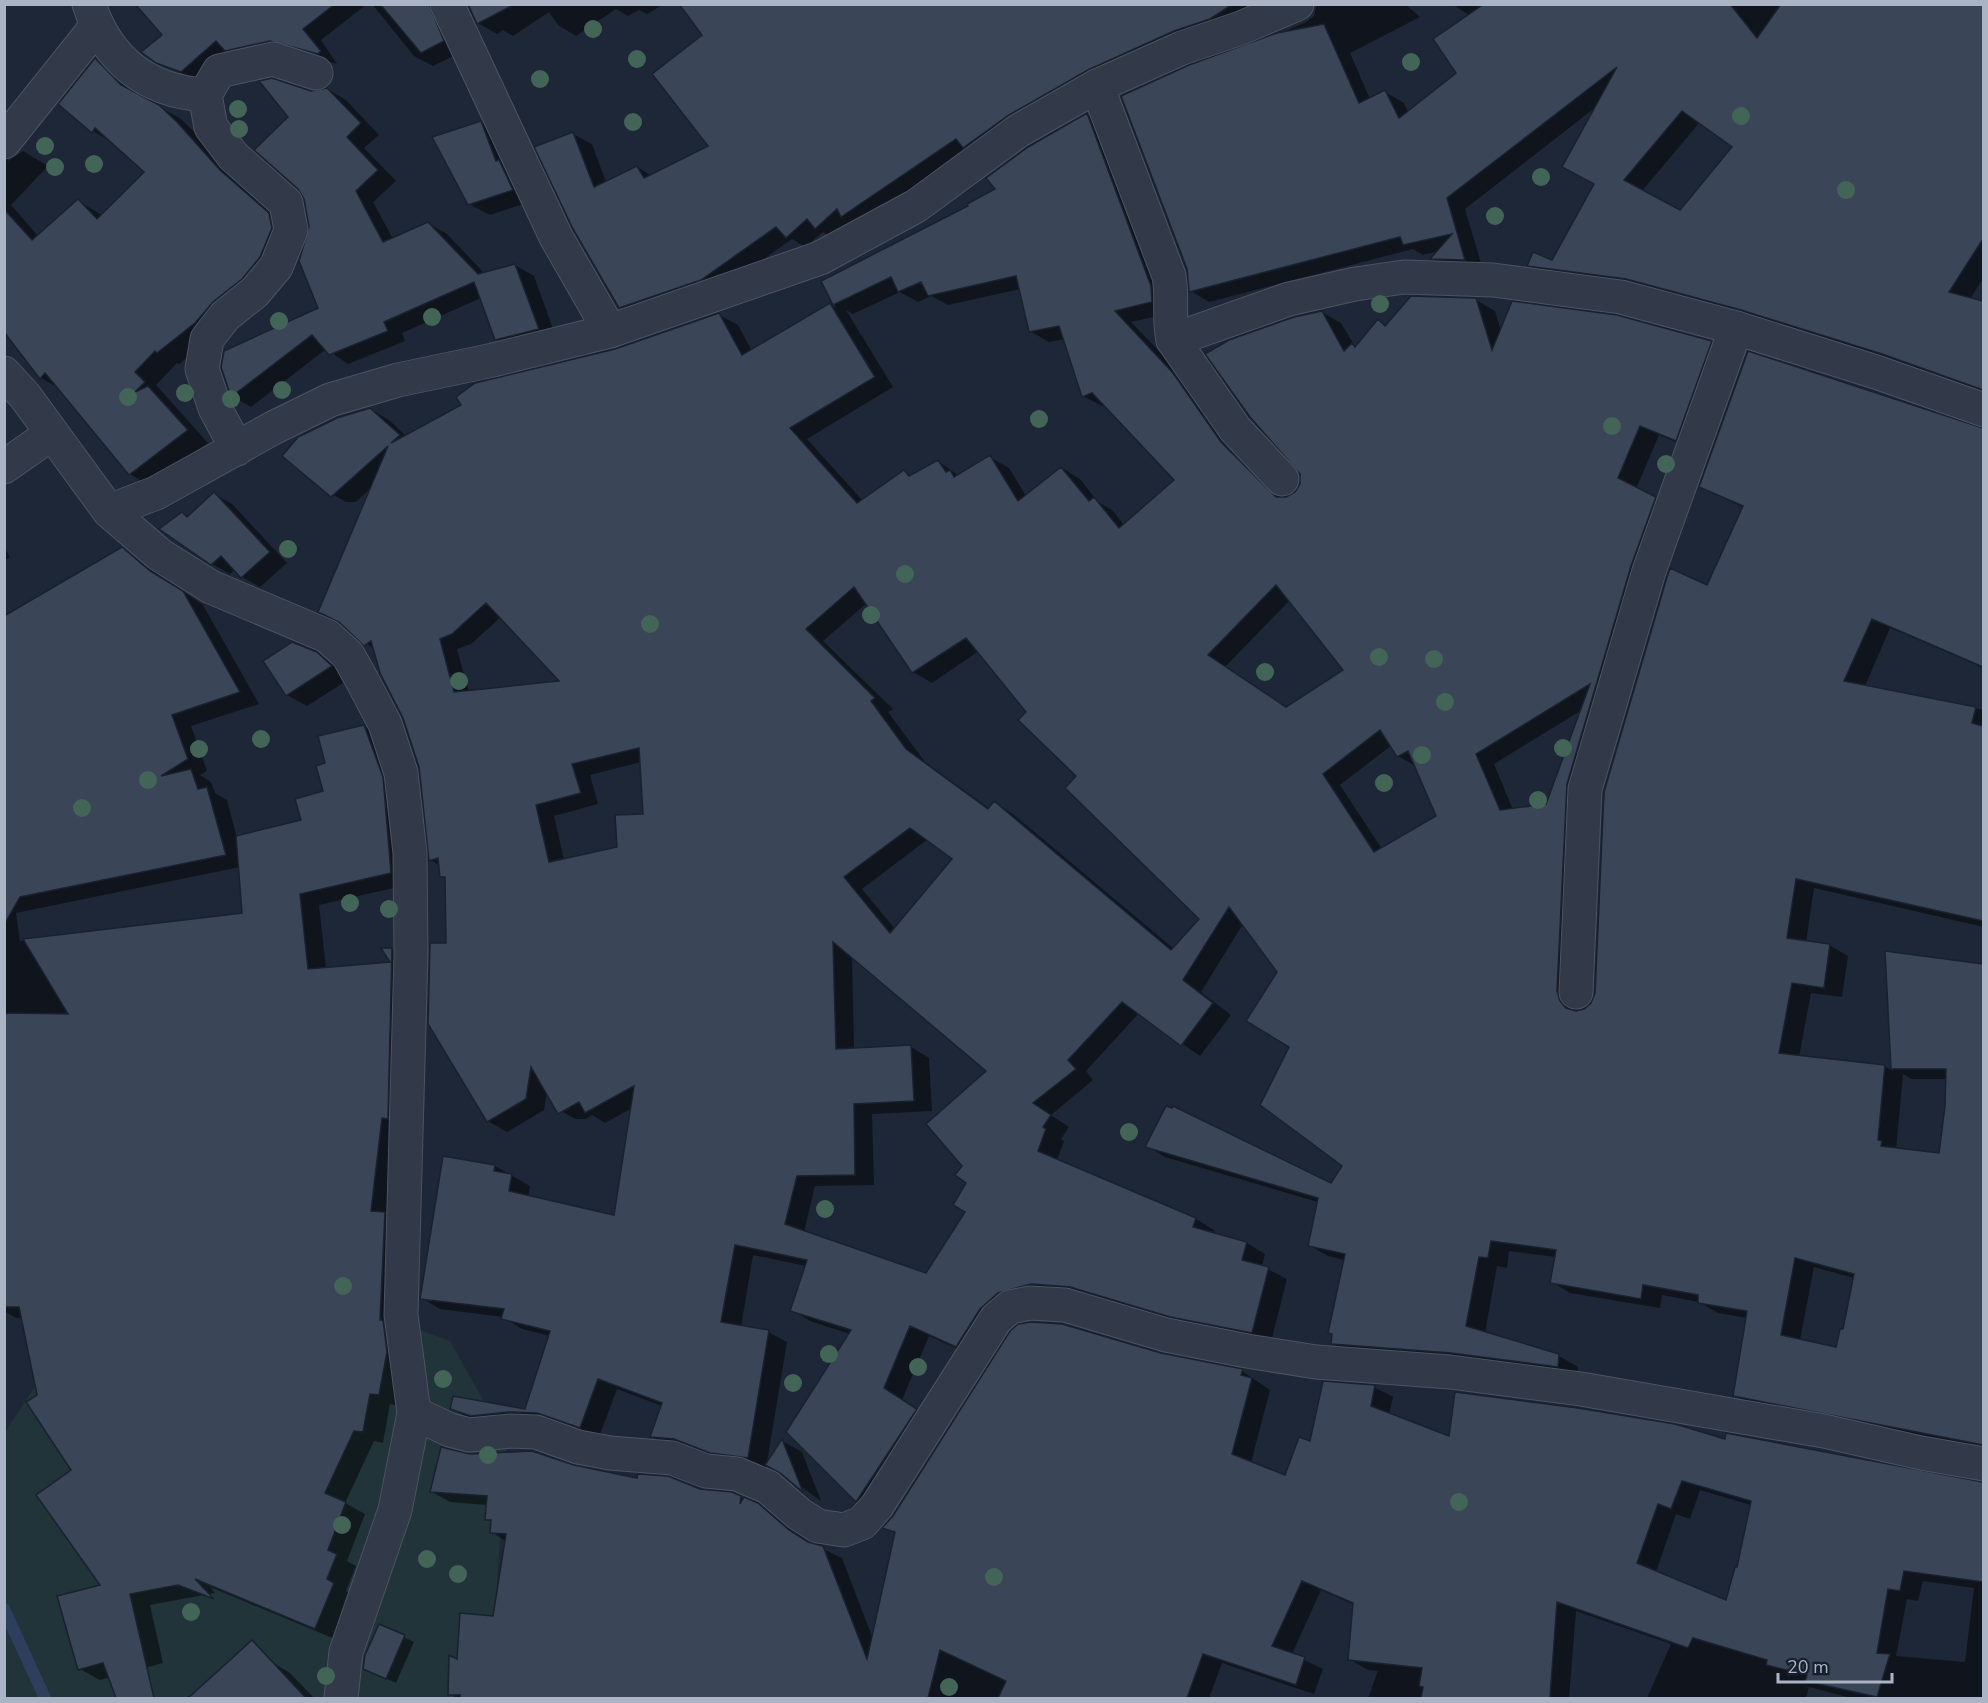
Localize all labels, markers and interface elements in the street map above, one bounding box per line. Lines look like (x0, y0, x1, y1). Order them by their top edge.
scale bar (1778, 1646, 1892, 1684)
text: 20 m (1787, 1655, 1829, 1679)

